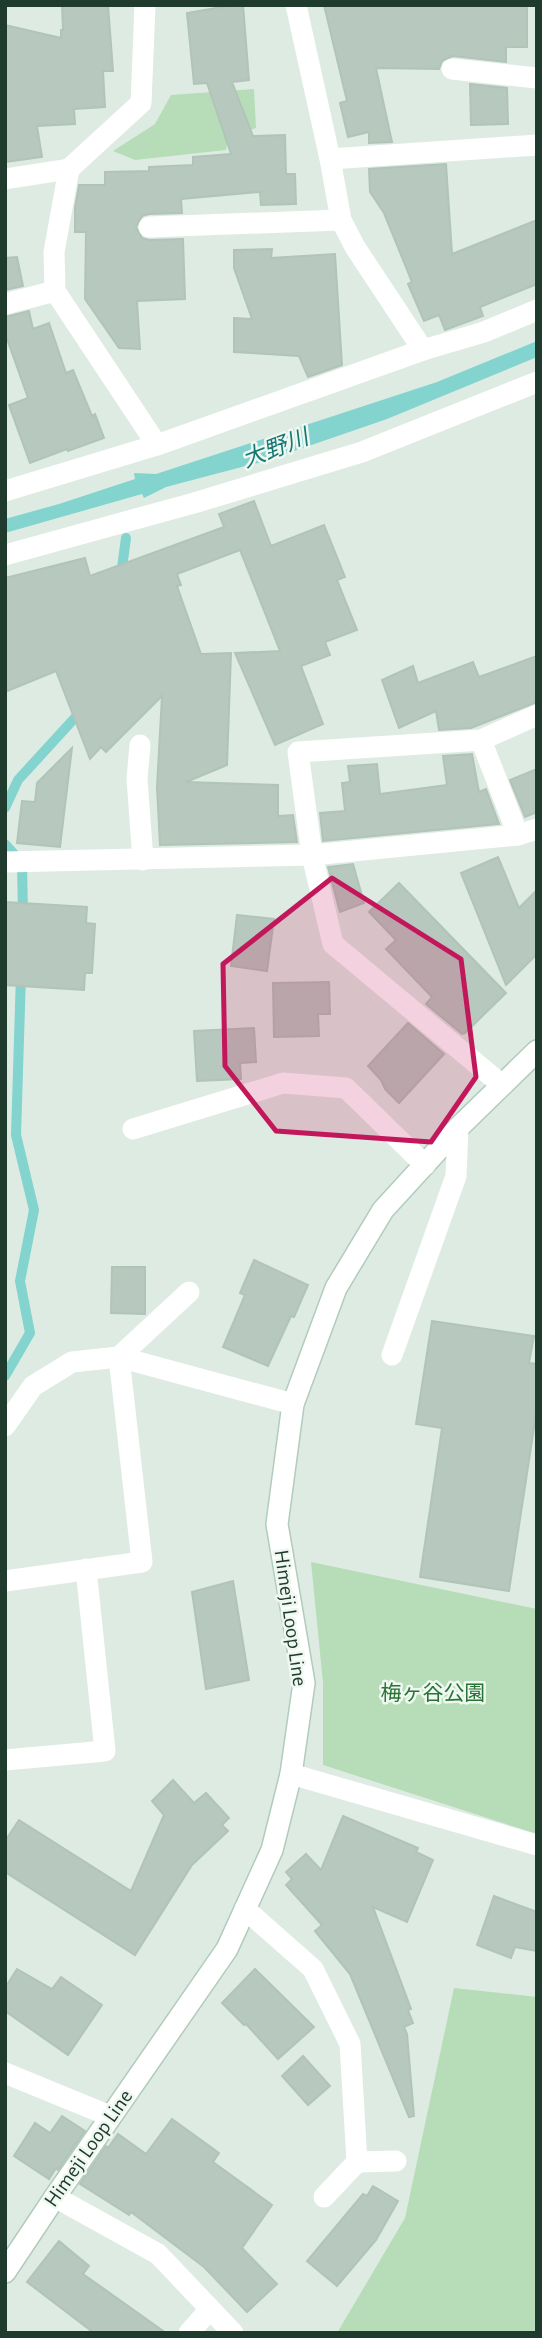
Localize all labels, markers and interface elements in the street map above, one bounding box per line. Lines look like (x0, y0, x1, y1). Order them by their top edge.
water label: 大野川 (238, 423, 315, 473)
street label: Himeji Loop Line (271, 1548, 310, 1688)
park label: 梅ヶ谷公園 (381, 1682, 486, 1704)
street label: Himeji Loop Line (40, 2086, 136, 2211)

